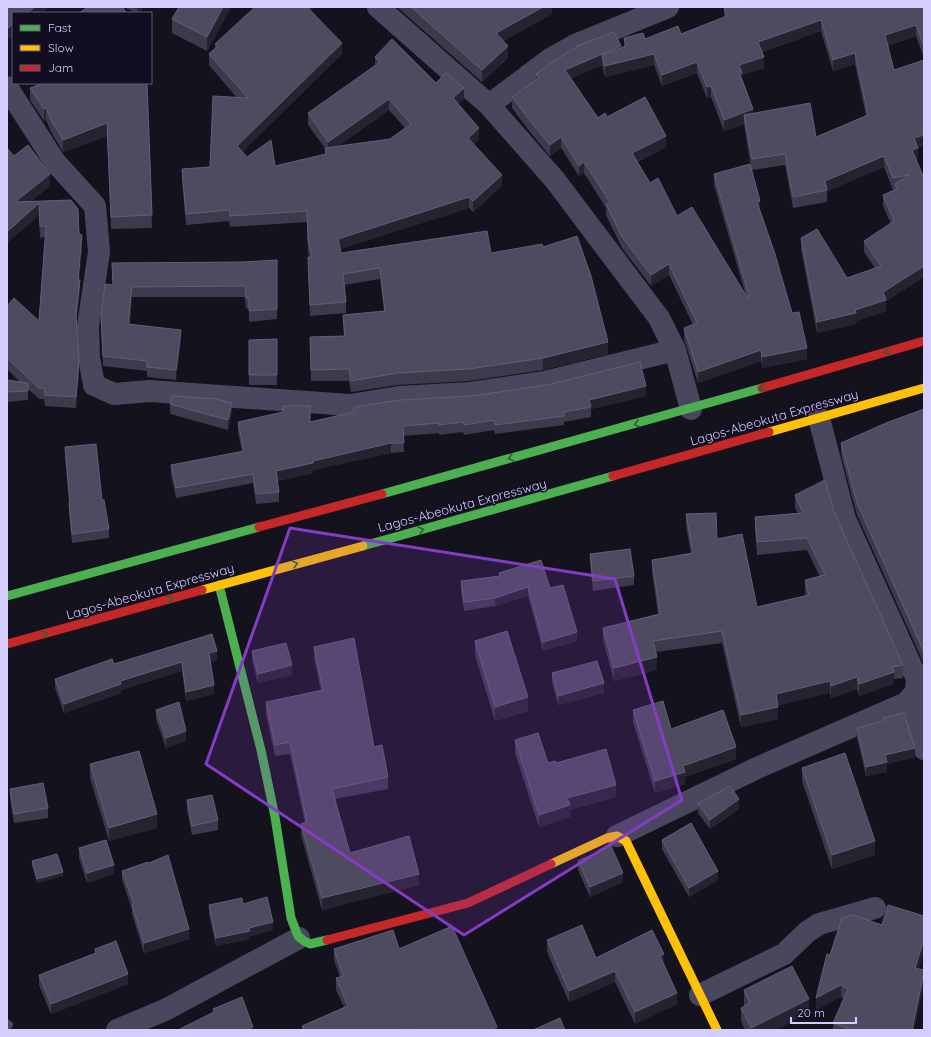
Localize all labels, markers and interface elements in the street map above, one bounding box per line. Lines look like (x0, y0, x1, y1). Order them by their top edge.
legend (12, 12, 152, 84)
text: Fast (48, 20, 72, 35)
text: Slow (48, 40, 74, 55)
text: Jam (48, 60, 73, 75)
one-way arrow (883, 347, 890, 356)
one-way arrow (758, 383, 765, 392)
street label: Lagos-Abeokuta Expressway (688, 385, 860, 449)
one-way arrow (633, 419, 640, 428)
one-way arrow (508, 453, 515, 462)
street label: Lagos-Abeokuta Expressway (376, 475, 548, 535)
one-way arrow (417, 526, 424, 535)
street label: Lagos-Abeokuta Expressway (64, 559, 236, 623)
one-way arrow (291, 560, 298, 569)
one-way arrow (166, 595, 173, 604)
one-way arrow (41, 630, 48, 639)
scale bar (791, 999, 856, 1025)
text: 20 m (797, 1005, 825, 1020)

